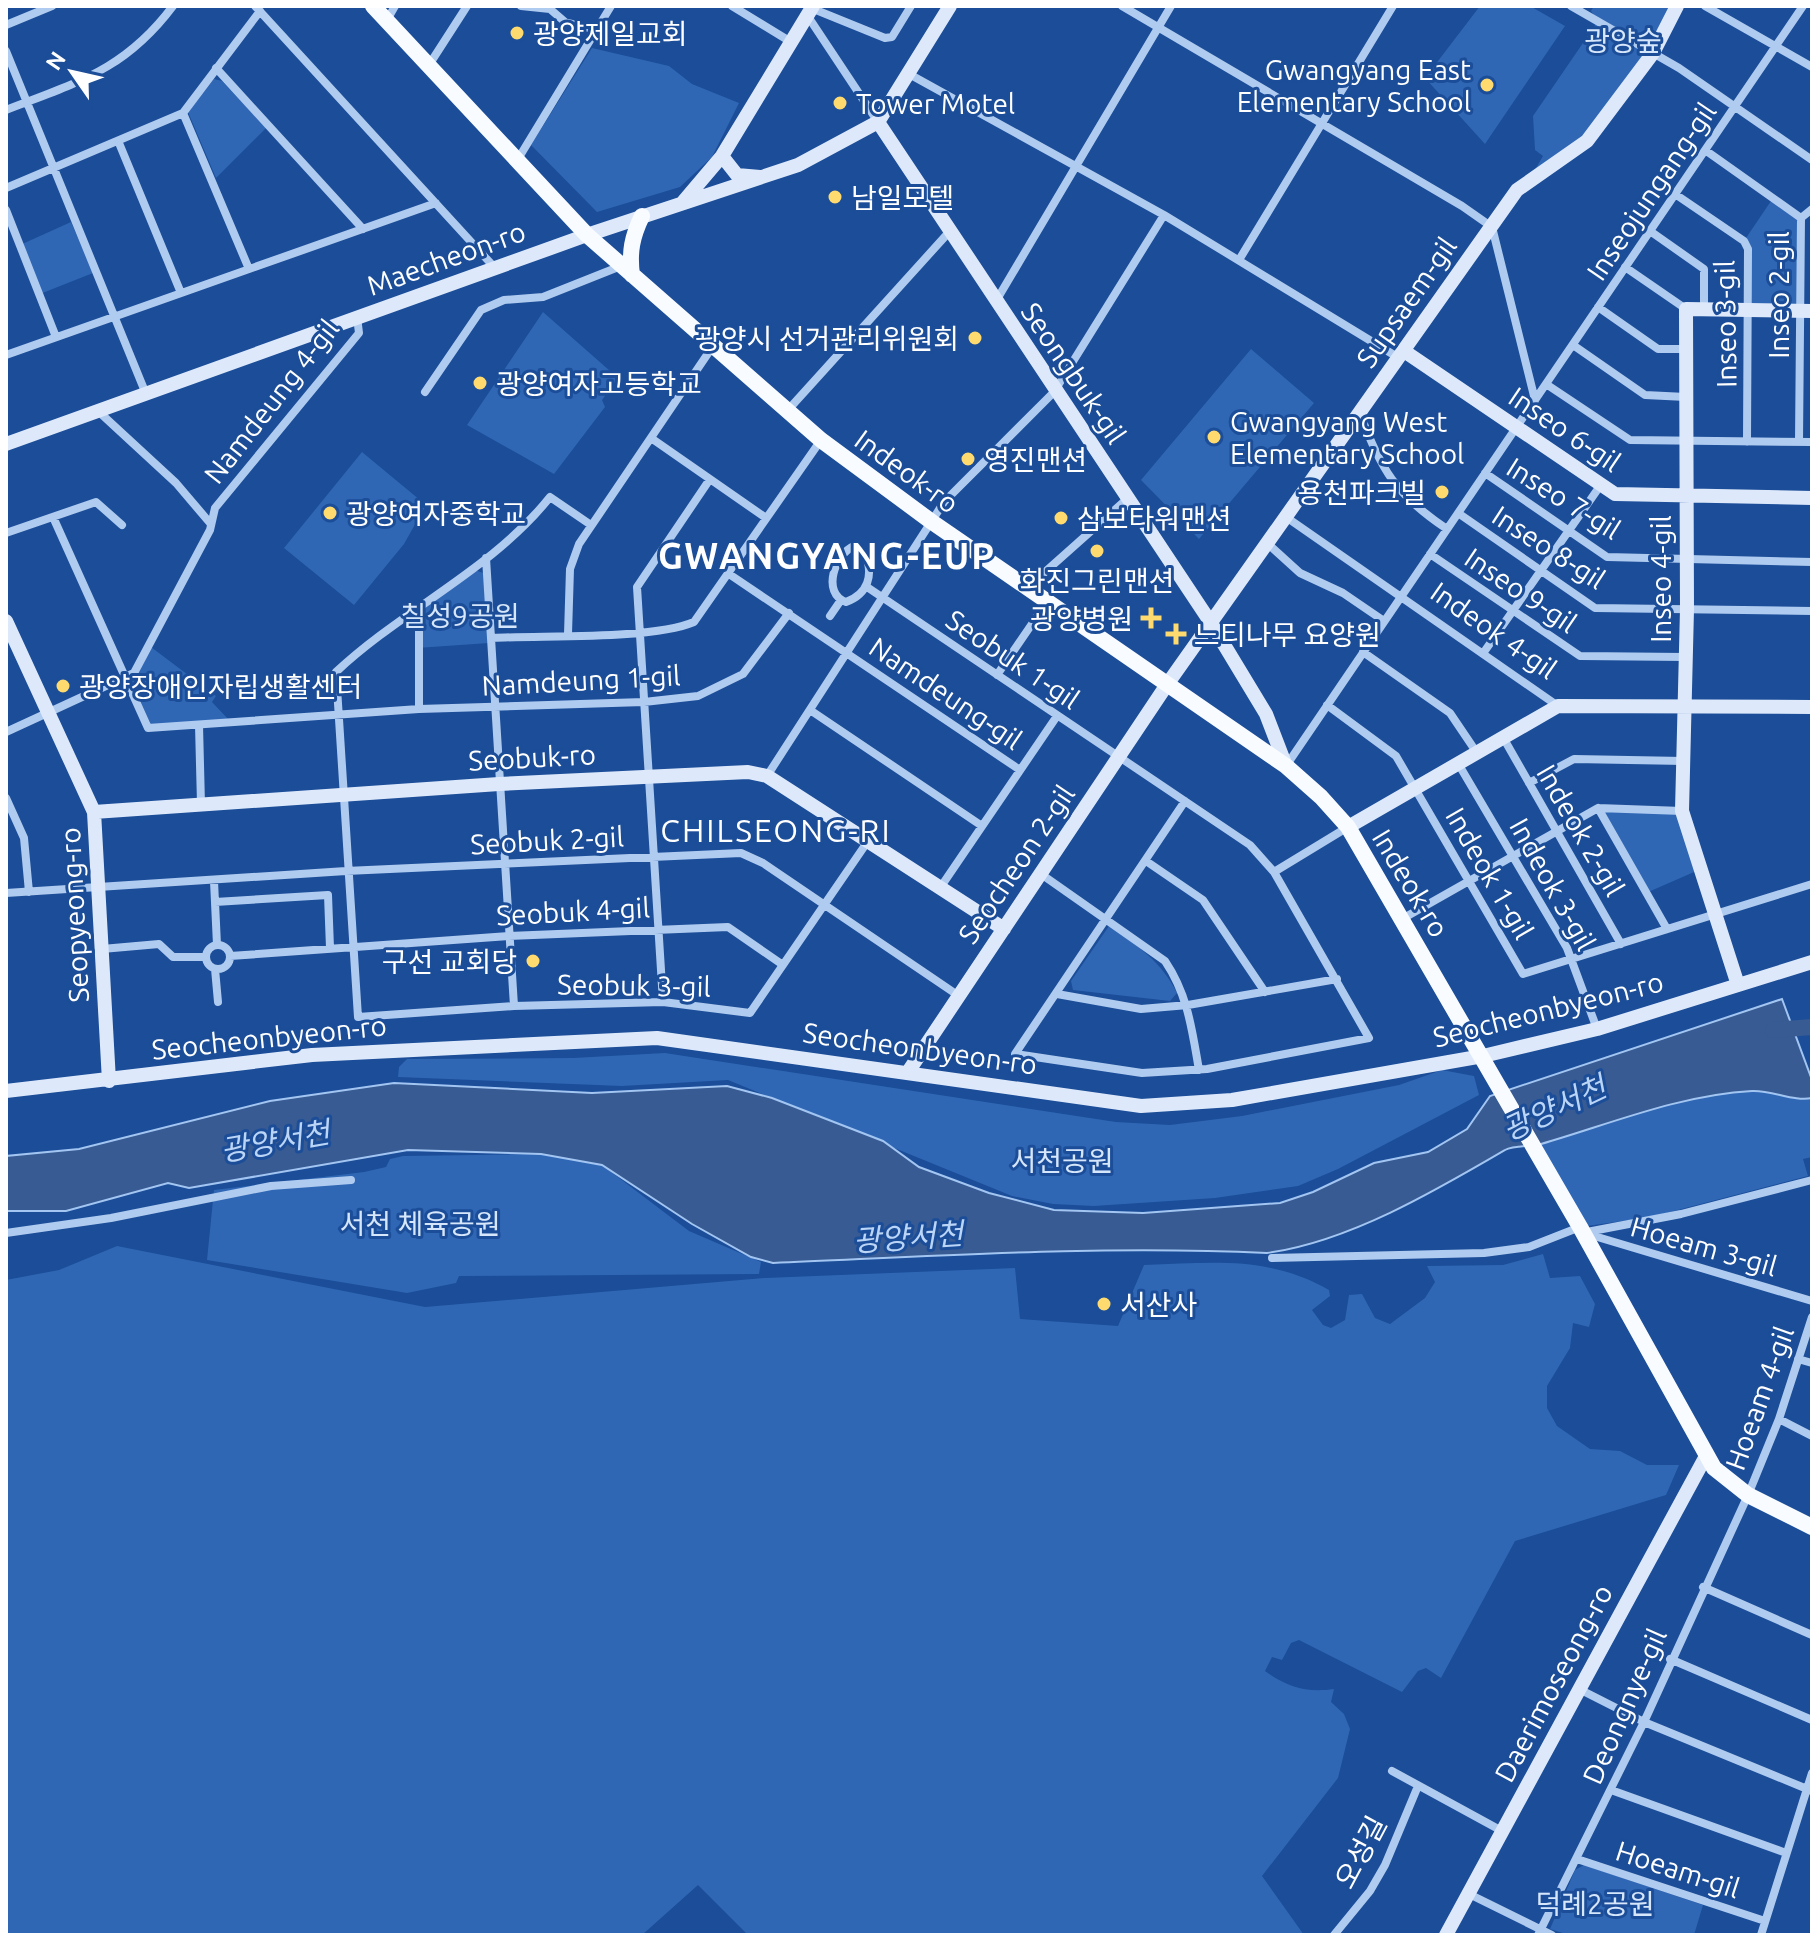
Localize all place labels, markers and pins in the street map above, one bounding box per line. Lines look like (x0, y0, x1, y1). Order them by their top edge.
place label: 광양제일교회 (533, 18, 688, 49)
marker: 광양제일교회 (508, 24, 526, 42)
place label: Gwangyang East Elementary School (1237, 54, 1471, 117)
marker: Gwangyang East Elementary School (1478, 76, 1496, 94)
place label: Tower Motel (856, 88, 1015, 119)
marker: Tower Motel (831, 94, 849, 112)
place label: 남일모텔 (851, 182, 954, 213)
marker: 남일모텔 (826, 188, 844, 206)
place label: 광양시 선거관리위원회 (695, 323, 959, 354)
marker: 광양시 선거관리위원회 (966, 329, 984, 347)
place label: 광양여자고등학교 (496, 368, 702, 399)
marker: 광양여자고등학교 (471, 374, 489, 392)
place label: Gwangyang West Elementary School (1230, 406, 1464, 469)
marker: Gwangyang West Elementary School (1205, 428, 1223, 446)
place label: 영진맨션 (984, 444, 1087, 475)
marker: 영진맨션 (959, 450, 977, 468)
place label: 용천파크빌 (1297, 477, 1426, 508)
marker: 용천파크빌 (1433, 483, 1451, 501)
place label: 광양여자중학교 (346, 498, 526, 529)
place label: 삼보타워맨션 (1077, 503, 1232, 534)
marker: 광양여자중학교 (321, 504, 339, 522)
marker: 삼보타워맨션 (1052, 509, 1070, 527)
marker: 화진그린맨션 (1088, 542, 1106, 560)
place label: 화진그린맨션 (1020, 565, 1174, 596)
place label: 광양병원 (1030, 603, 1133, 634)
marker: 광양병원 (1140, 607, 1162, 629)
place label: 느티나무 요양원 (1194, 619, 1381, 650)
marker: 느티나무 요양원 (1165, 623, 1187, 645)
place label: 광양장애인자립생활센터 (79, 671, 362, 702)
marker: 광양장애인자립생활센터 (54, 677, 72, 695)
place label: 구선 교회당 (382, 946, 517, 977)
marker: 구선 교회당 (524, 952, 542, 970)
place label: 서산사 (1120, 1289, 1197, 1320)
marker: 서산사 (1095, 1295, 1113, 1313)

